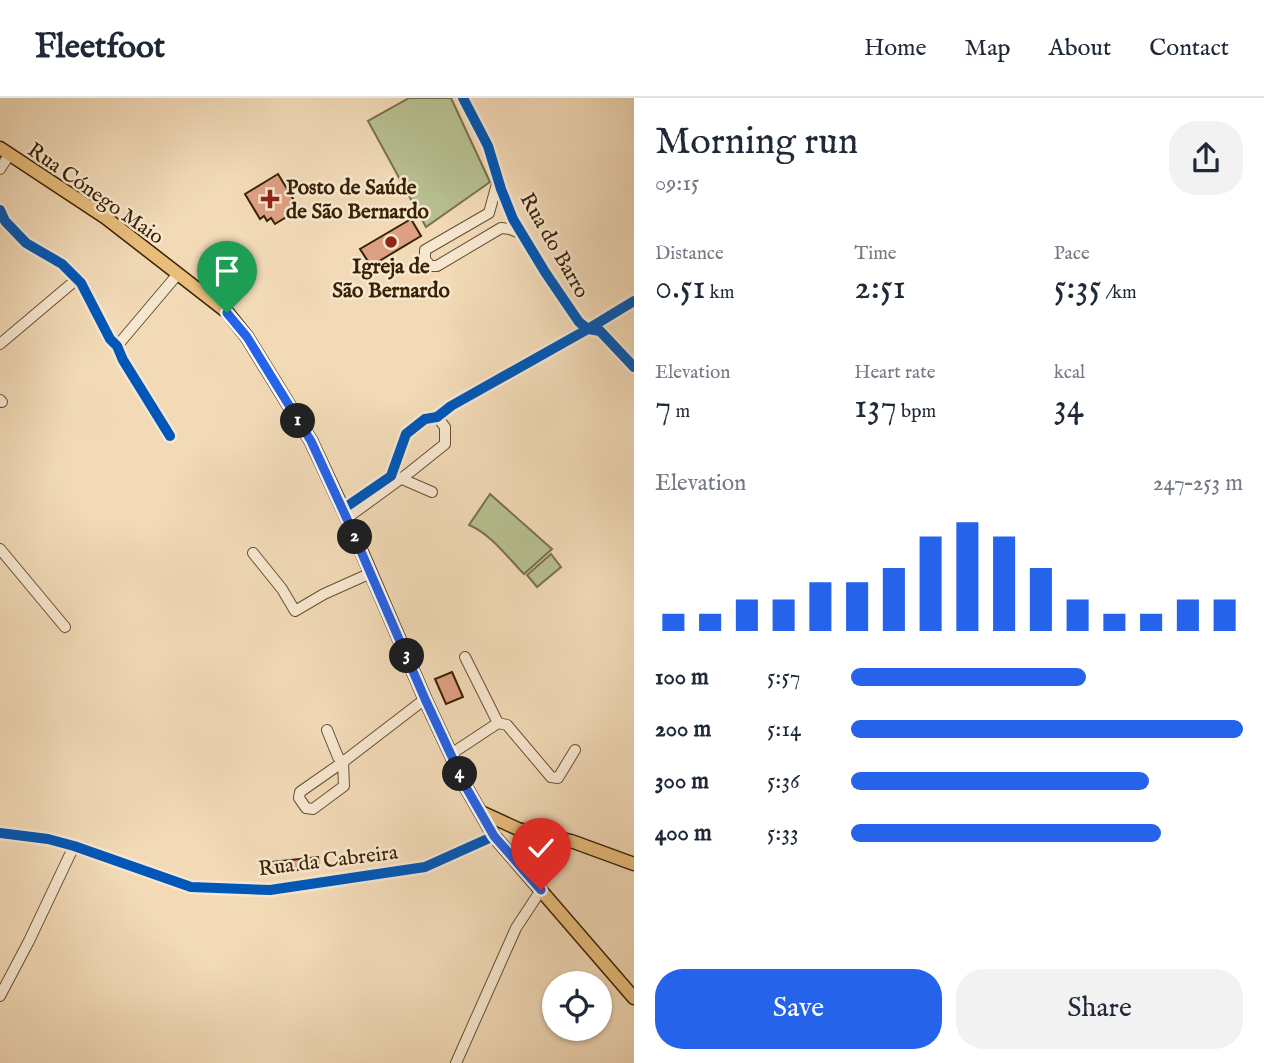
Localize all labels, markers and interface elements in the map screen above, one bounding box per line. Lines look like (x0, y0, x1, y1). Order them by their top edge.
text: Fleetfoot (35, 27, 165, 69)
text: Home (864, 33, 927, 64)
text: Map (965, 33, 1011, 64)
text: About (1049, 33, 1111, 64)
text: Contact (1149, 33, 1229, 64)
text: Morning run (655, 119, 858, 167)
button: share (1169, 121, 1243, 195)
street label: Rua Cónego Maio (22, 137, 169, 251)
text: 09:15 (655, 169, 699, 198)
place label: Posto de Saúde de São Bernardo (286, 175, 430, 226)
street label: Rua do Barro (513, 188, 595, 303)
marker: Posto de Saúde de São Bernardo (260, 189, 280, 209)
marker: Igreja de São Bernardo (383, 234, 399, 250)
pin (197, 241, 257, 313)
text: Distance (655, 242, 724, 266)
text: Time (854, 242, 897, 266)
text: Pace (1054, 242, 1090, 266)
icon: arrive (208, 252, 246, 290)
place label: Igreja de São Bernardo (332, 254, 450, 305)
text: 0.51 (655, 266, 705, 311)
text: 2:51 (854, 266, 906, 311)
text: 5:35 (1054, 266, 1101, 311)
text: km (705, 281, 734, 305)
text: /km (1101, 281, 1137, 305)
text: Elevation (655, 361, 730, 385)
text: Heart rate (854, 361, 935, 385)
text: kcal (1054, 361, 1085, 385)
text: 7 (655, 385, 671, 430)
text: 137 (854, 385, 897, 430)
text: 34 (1054, 385, 1084, 430)
text: m (671, 400, 690, 424)
text: bpm (897, 400, 936, 424)
pin: 1 (280, 404, 316, 438)
text: 1 (294, 408, 301, 432)
text: Elevation (655, 469, 746, 498)
text: 247–253 m (1153, 469, 1243, 498)
pin: 2 (338, 520, 372, 555)
text: 2 (350, 524, 359, 548)
pin: 3 (390, 638, 424, 674)
text: 3 (403, 643, 410, 667)
text: 100 m (655, 663, 709, 692)
text: 5:57 (767, 663, 801, 692)
text: 200 m (655, 715, 711, 744)
text: 5:14 (767, 715, 801, 744)
pin: 4 (442, 756, 477, 792)
text: 4 (455, 761, 464, 785)
text: 300 m (655, 767, 709, 796)
text: 5:36 (767, 767, 800, 796)
pin (511, 818, 571, 890)
text: 400 m (655, 819, 712, 848)
text: 5:33 (767, 819, 799, 848)
icon: check (522, 829, 560, 867)
street label: Rua da Cabreira (257, 839, 400, 883)
button: Save (655, 969, 942, 1049)
button: Share (956, 969, 1243, 1049)
map controls (542, 971, 612, 1041)
button: locate (542, 971, 612, 1041)

